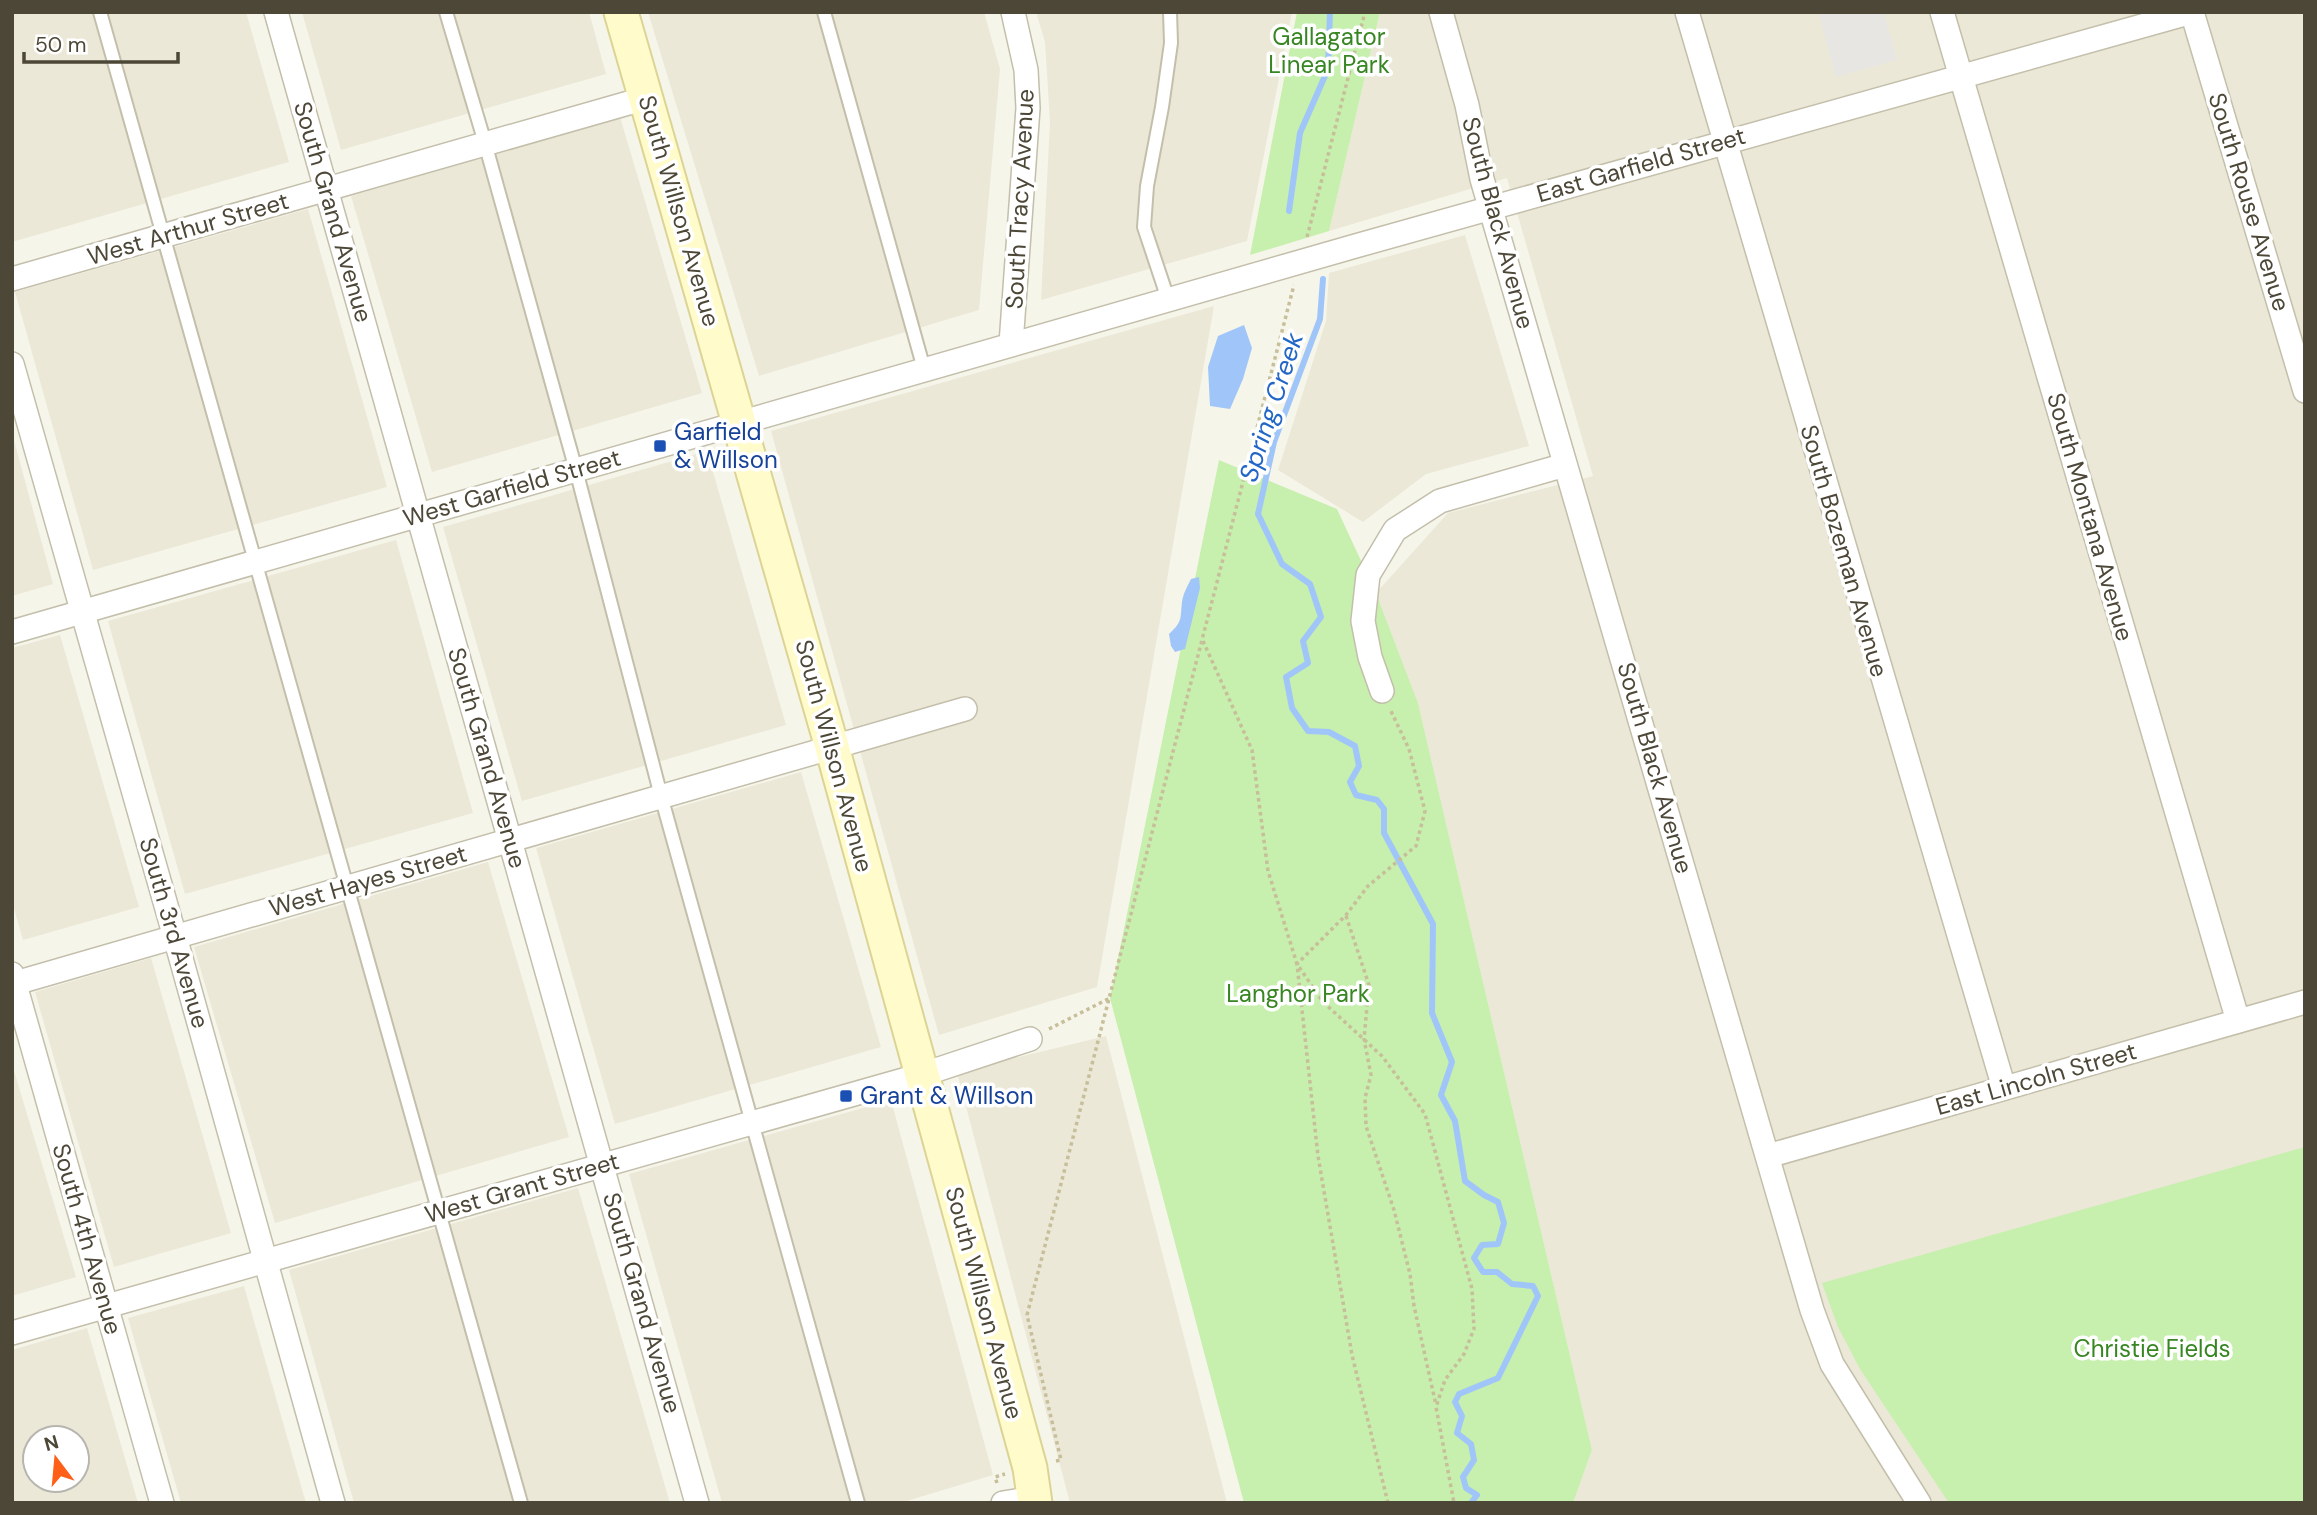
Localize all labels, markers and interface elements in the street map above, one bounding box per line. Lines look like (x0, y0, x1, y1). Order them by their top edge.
scale bar (24, 21, 178, 65)
park label: Gallagator Linear Park (1268, 21, 1390, 80)
text: 50 m (35, 31, 86, 59)
street label: South Tracy Avenue (998, 88, 1041, 310)
street label: South Rouse Avenue (2202, 89, 2297, 315)
street label: South Willson Avenue (632, 92, 727, 330)
street label: South Grand Avenue (287, 98, 380, 326)
street label: South Black Avenue (1455, 114, 1542, 332)
street label: East Garfield Street (1533, 120, 1749, 209)
street label: West Arthur Street (84, 185, 292, 272)
water label: Spring Creek (1231, 327, 1311, 486)
street label: South Montana Avenue (2040, 389, 2141, 645)
place label: Garfield & Willson (674, 416, 778, 475)
street label: South Bozeman Avenue (1794, 421, 1895, 681)
marker: Garfield & Willson (652, 438, 668, 454)
street label: West Garfield Street (399, 442, 624, 533)
street label: South Willson Avenue (789, 636, 880, 875)
street label: South Grand Avenue (441, 644, 534, 872)
street label: South Black Avenue (1611, 659, 1700, 877)
street label: South 3rd Avenue (132, 834, 217, 1032)
street label: West Hayes Street (265, 837, 470, 924)
park label: Langhor Park (1226, 978, 1370, 1009)
street label: East Lincoln Street (1932, 1035, 2140, 1122)
place label: Grant & Willson (860, 1080, 1033, 1111)
marker: Grant & Willson (838, 1088, 854, 1104)
street label: South 4th Avenue (45, 1140, 130, 1338)
street label: West Grant Street (421, 1145, 623, 1230)
street label: South Willson Avenue (939, 1183, 1030, 1422)
street label: South Grand Avenue (596, 1189, 689, 1417)
park label: Christie Fields (2073, 1333, 2231, 1364)
north arrow (21, 1424, 91, 1494)
text: N (41, 1429, 62, 1457)

